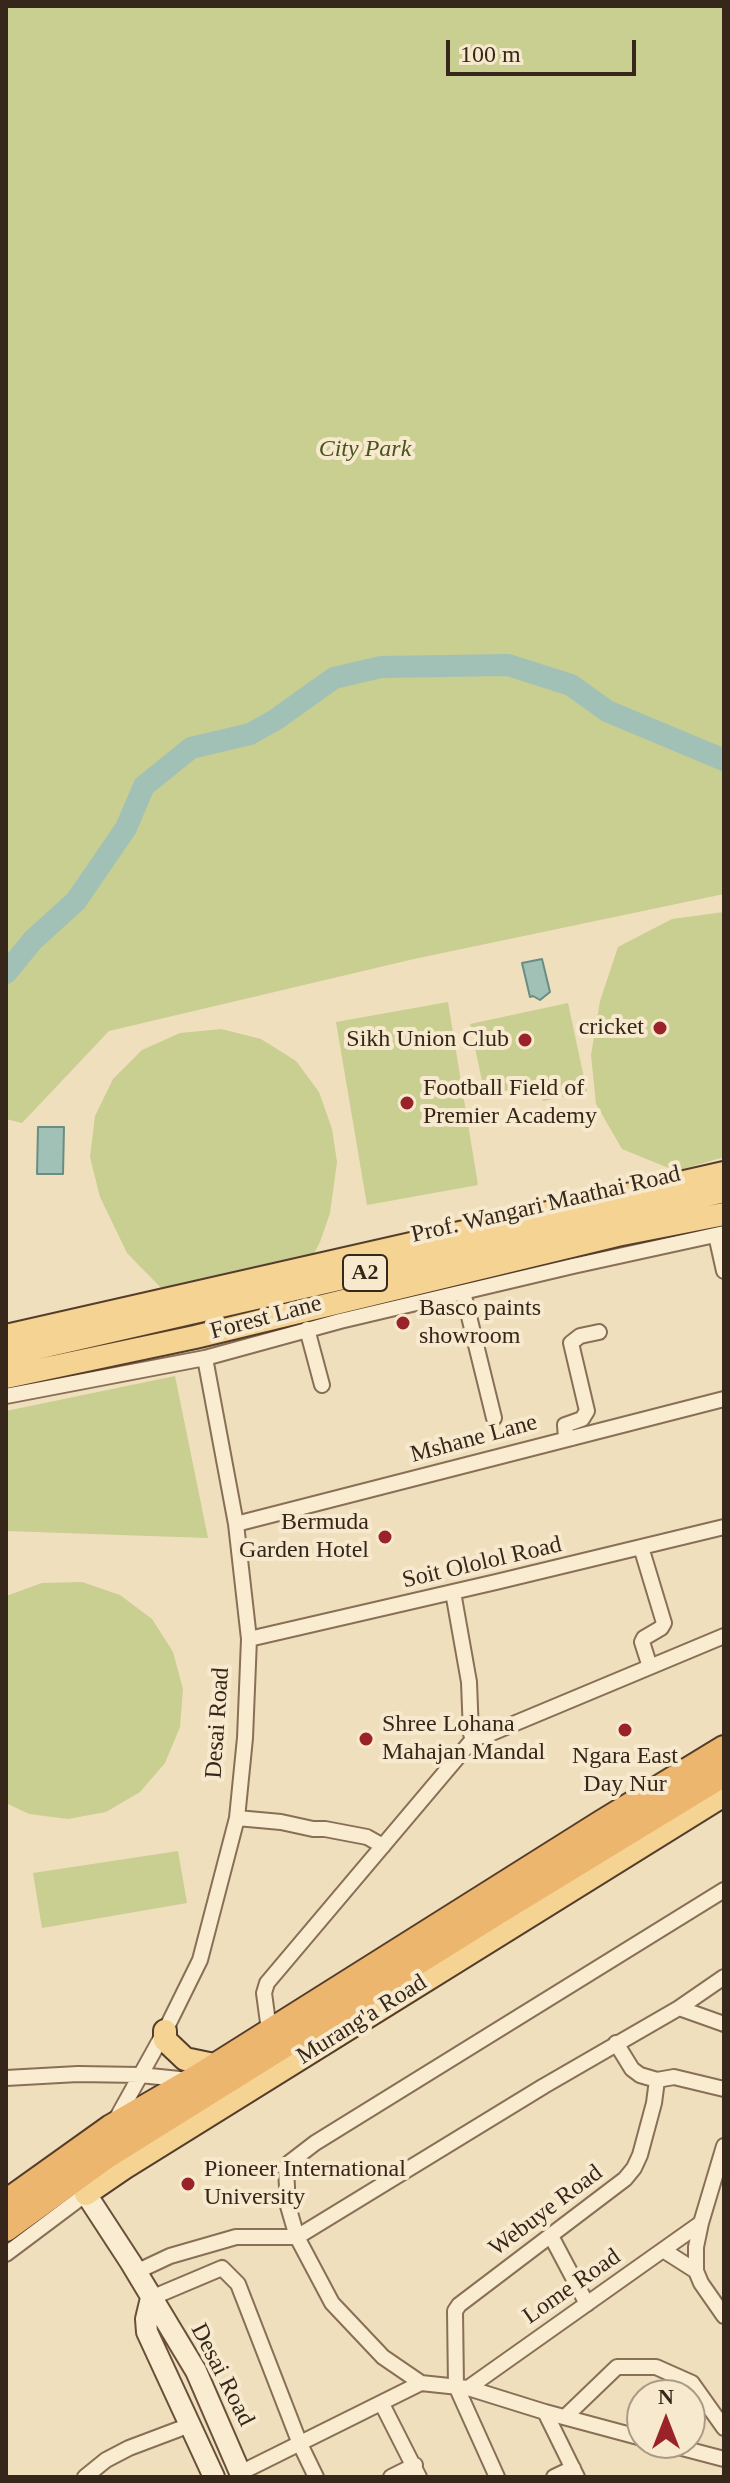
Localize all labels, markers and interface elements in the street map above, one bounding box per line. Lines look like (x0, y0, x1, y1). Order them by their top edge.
scale bar (450, 24, 640, 74)
text: 100 m (460, 41, 521, 67)
park label: City Park (319, 436, 411, 464)
place label: cricket (579, 1014, 644, 1042)
marker: cricket (651, 1019, 669, 1037)
place label: Sikh Union Club (346, 1026, 509, 1054)
marker: Sikh Union Club (516, 1031, 534, 1049)
place label: Football Field of Premier Academy (423, 1075, 597, 1131)
marker: Football Field of Premier Academy (398, 1094, 416, 1112)
street label: Prof. Wangari Maathai Road (409, 1160, 683, 1250)
road number: A2 (343, 1255, 387, 1291)
street label: Forest Lane (207, 1289, 325, 1347)
place label: Basco paints showroom (419, 1295, 541, 1351)
marker: Basco paints showroom (394, 1314, 412, 1332)
street label: Mshane Lane (408, 1408, 540, 1470)
place label: Bermuda Garden Hotel (239, 1509, 369, 1565)
marker: Bermuda Garden Hotel (376, 1528, 394, 1546)
street label: Soit Ololol Road (400, 1531, 564, 1595)
street label: Desai Road (200, 1666, 236, 1780)
place label: Shree Lohana Mahajan Mandal (382, 1711, 545, 1767)
marker: Ngara East Day Nur (616, 1721, 634, 1739)
marker: Shree Lohana Mahajan Mandal (357, 1730, 375, 1748)
place label: Ngara East Day Nur (572, 1743, 678, 1799)
street label: Murang'a Road (292, 1969, 432, 2071)
place label: Pioneer International University (204, 2156, 406, 2212)
street label: Webuye Road (484, 2159, 608, 2263)
marker: Pioneer International University (179, 2175, 197, 2193)
street label: Lome Road (518, 2243, 626, 2331)
street label: Desai Road (184, 2319, 260, 2431)
north arrow (626, 2379, 706, 2459)
text: N (658, 2384, 674, 2409)

